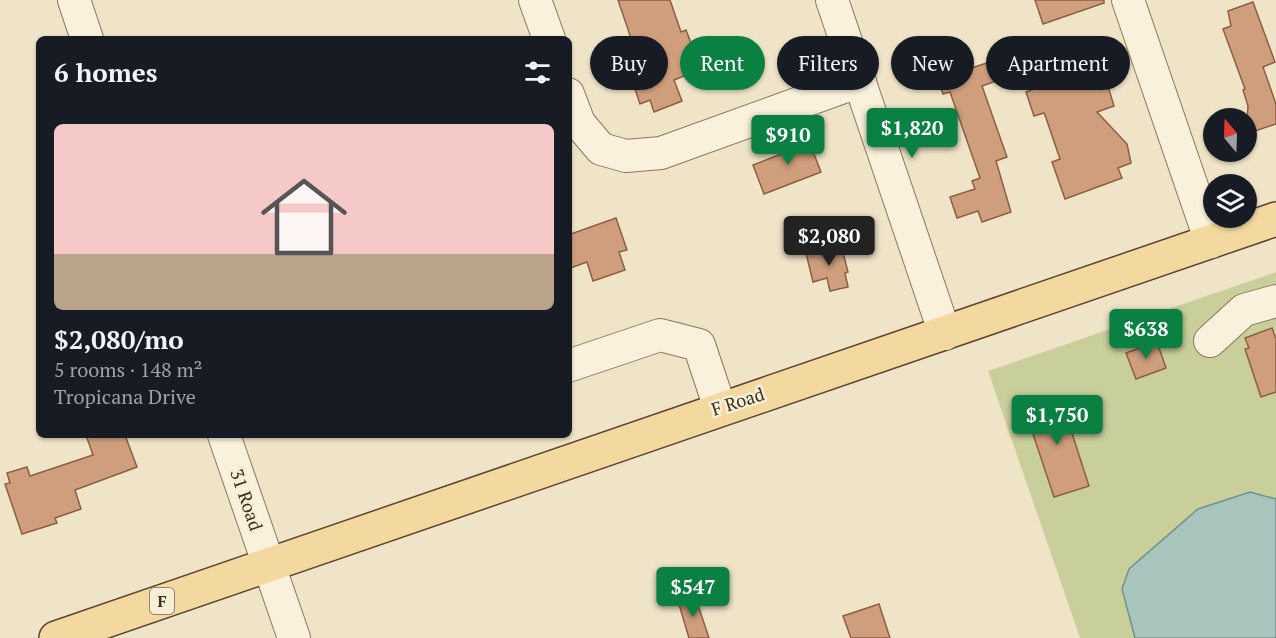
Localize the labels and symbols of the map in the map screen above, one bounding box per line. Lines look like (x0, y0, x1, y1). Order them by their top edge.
pin: $1,820 (863, 108, 961, 159)
north arrow (1203, 108, 1257, 162)
pin: $910 (752, 115, 824, 166)
pin: $2,080 (780, 216, 878, 267)
pin: $638 (1110, 309, 1182, 360)
street label: F Road (708, 381, 767, 421)
pin: $1,750 (1008, 395, 1106, 446)
street label: 31 Road (225, 466, 269, 534)
pin: $547 (657, 567, 729, 618)
road number: F (150, 588, 174, 614)

